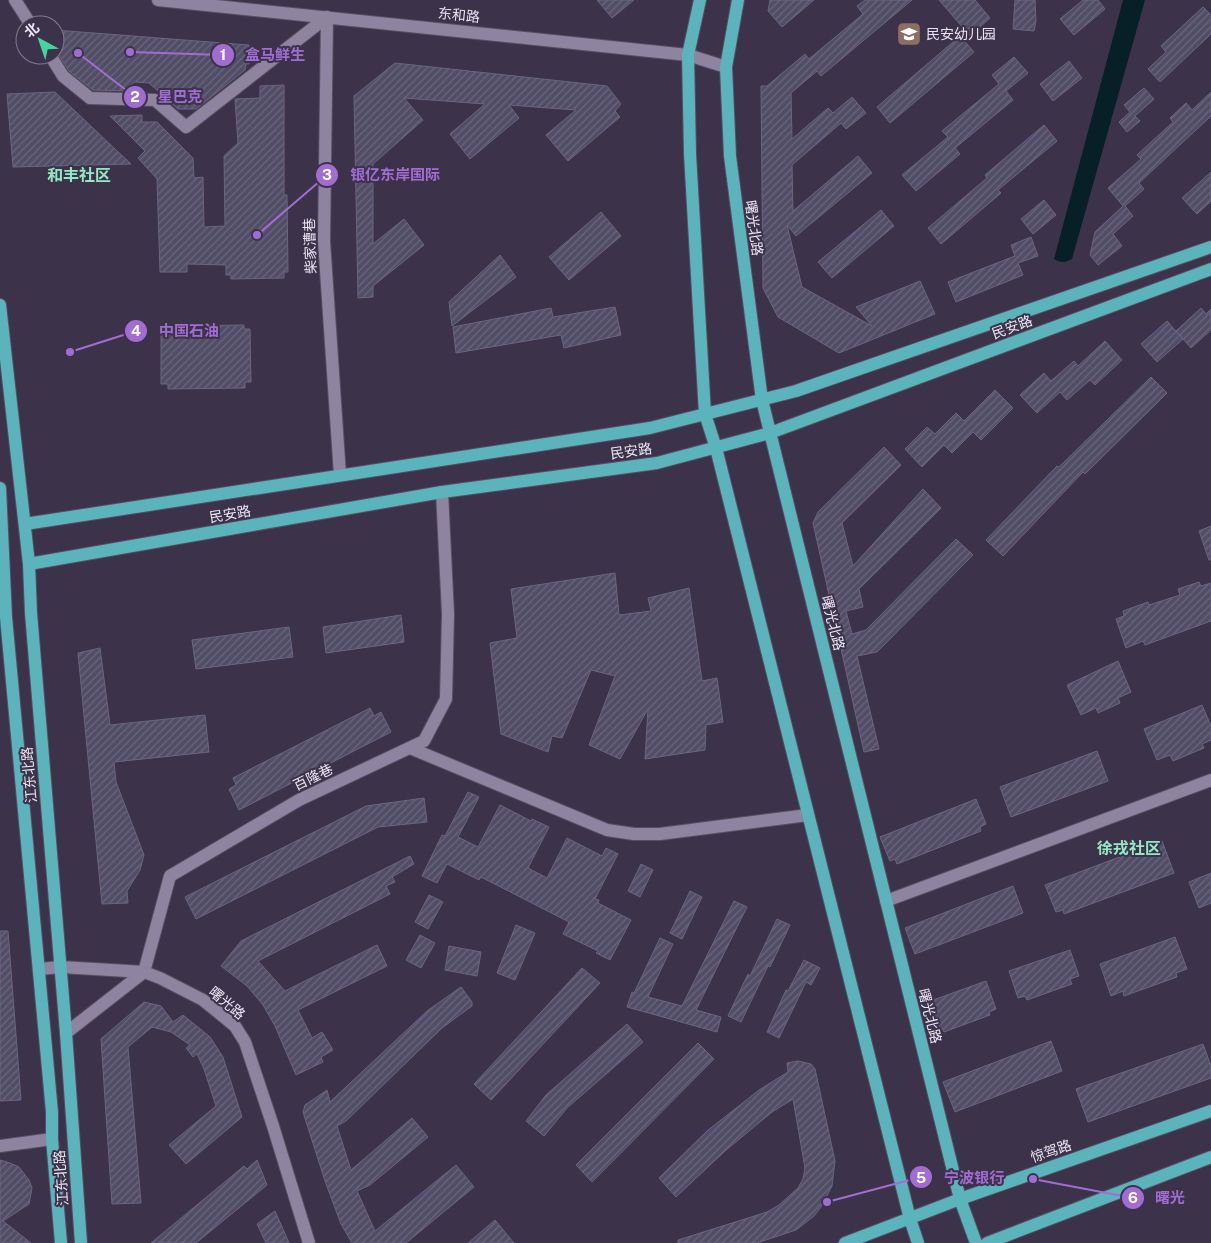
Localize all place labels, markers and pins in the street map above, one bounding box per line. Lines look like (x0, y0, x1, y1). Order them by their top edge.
school or university icon: 民安幼儿园 (896, 21, 922, 47)
place label: 民安幼儿园 (926, 26, 996, 42)
callout: 盒马鲜生 (210, 40, 315, 70)
callout: 星巴克 (122, 82, 212, 112)
callout: 银亿东岸国际 (315, 160, 450, 190)
callout: 中国石油 (124, 316, 229, 346)
callout: 宁波银行 (909, 1162, 1014, 1192)
callout: 曙光 (1120, 1183, 1195, 1213)

